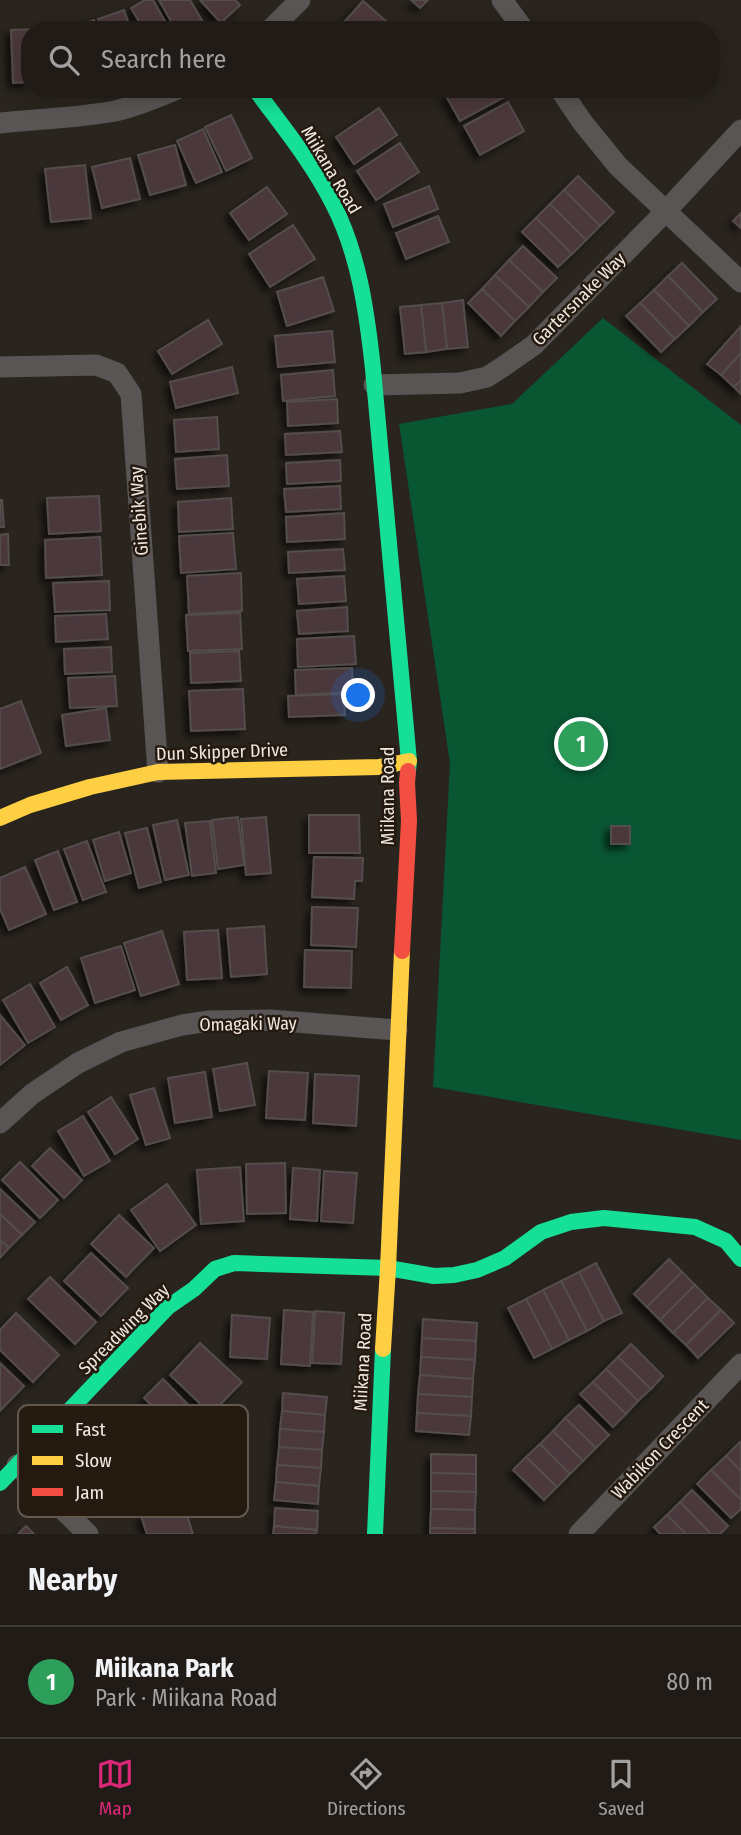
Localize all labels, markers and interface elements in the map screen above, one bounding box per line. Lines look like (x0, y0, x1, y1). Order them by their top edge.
search box (21, 21, 720, 98)
icon: search (45, 41, 83, 79)
text: Search here (101, 44, 226, 75)
street label: Miikana Road (296, 122, 366, 218)
street label: Gartersnake Way (528, 248, 630, 350)
street label: Ginebik Way (125, 466, 153, 556)
your location (341, 678, 375, 712)
pin: 1 (558, 718, 604, 770)
street label: Dun Skipper Drive (156, 739, 288, 765)
street label: Miikana Road (377, 747, 399, 845)
street label: Omagaki Way (199, 1012, 297, 1036)
street label: Spreadwing Way (74, 1279, 174, 1379)
street label: Miikana Road (349, 1312, 377, 1412)
street label: Wabikon Crescent (607, 1394, 713, 1503)
legend (18, 1405, 248, 1517)
text: Fast (75, 1418, 106, 1441)
text: Slow (75, 1449, 112, 1472)
text: Jam (75, 1481, 104, 1504)
text: Nearby (28, 1562, 117, 1598)
text: Miikana Park (95, 1653, 234, 1684)
text: 1 (46, 1668, 56, 1696)
text: 80 m (666, 1668, 713, 1696)
text: Park · Miikana Road (95, 1684, 278, 1712)
tab: Map (96, 1755, 134, 1820)
tab: Directions (327, 1755, 406, 1820)
tab: Saved (598, 1755, 645, 1820)

